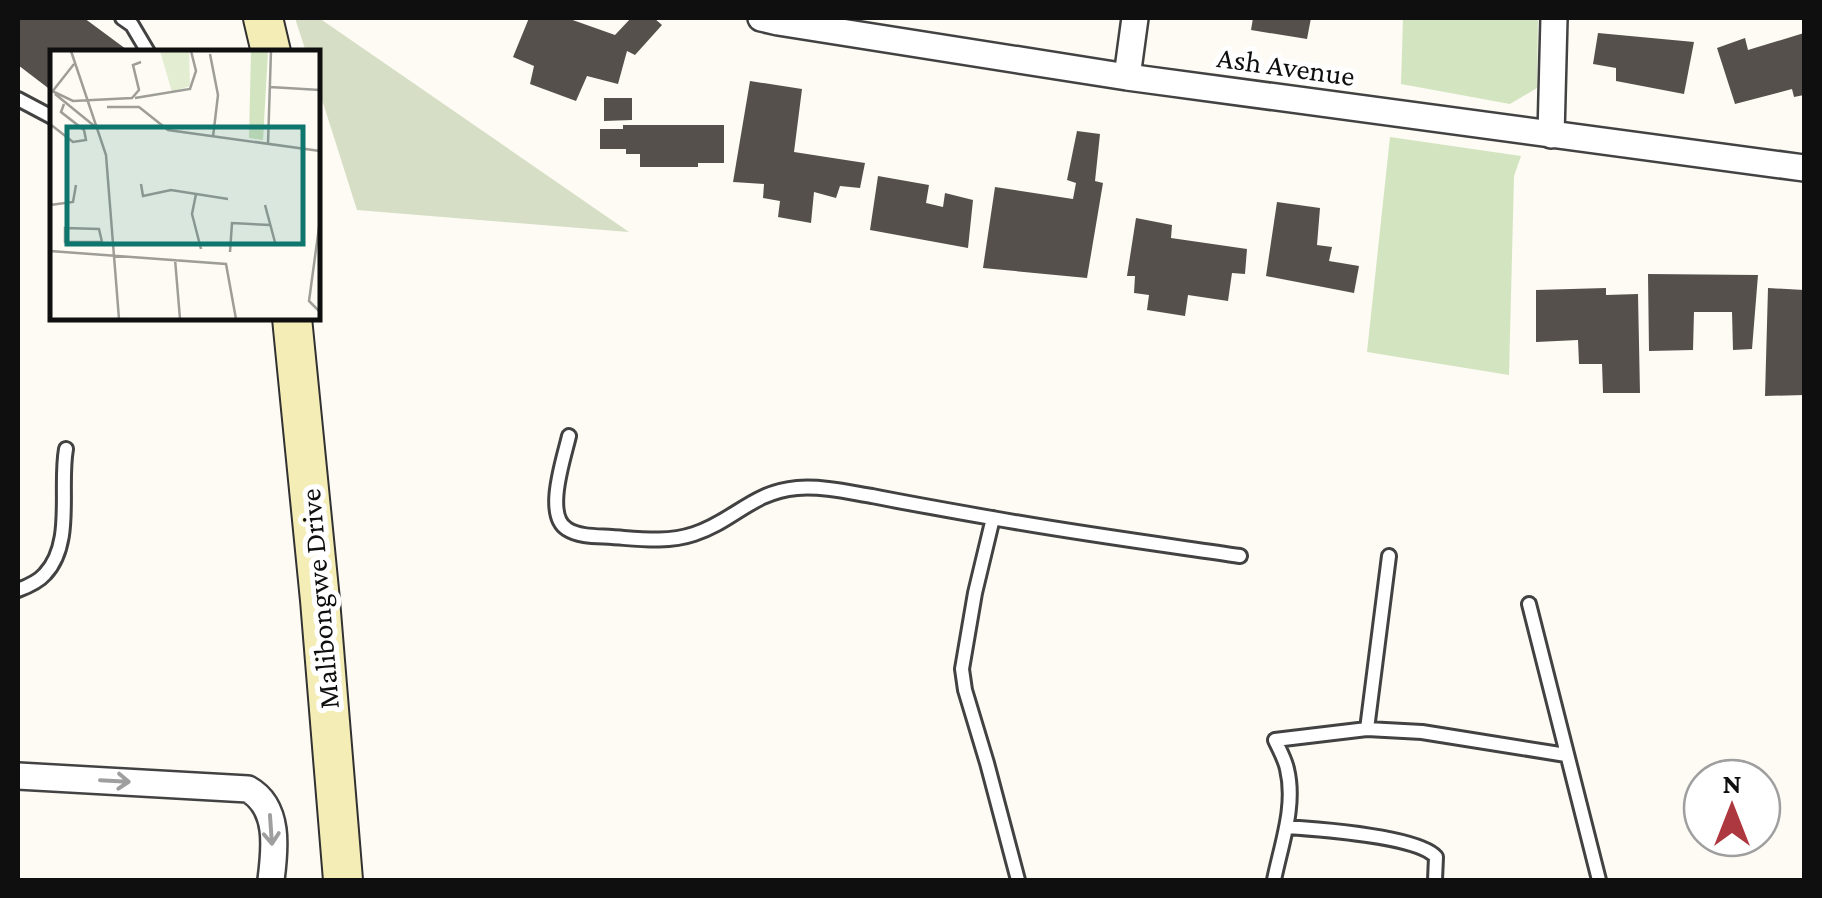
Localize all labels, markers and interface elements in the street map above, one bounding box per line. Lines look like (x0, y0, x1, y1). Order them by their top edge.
street label: Ash Avenue (1215, 40, 1357, 92)
inset map (50, 50, 320, 320)
street label: Malibongwe Drive (293, 487, 346, 711)
north arrow (1682, 758, 1782, 858)
text: N (1722, 768, 1742, 799)
one-way arrow (98, 772, 130, 791)
one-way arrow (262, 814, 281, 846)

